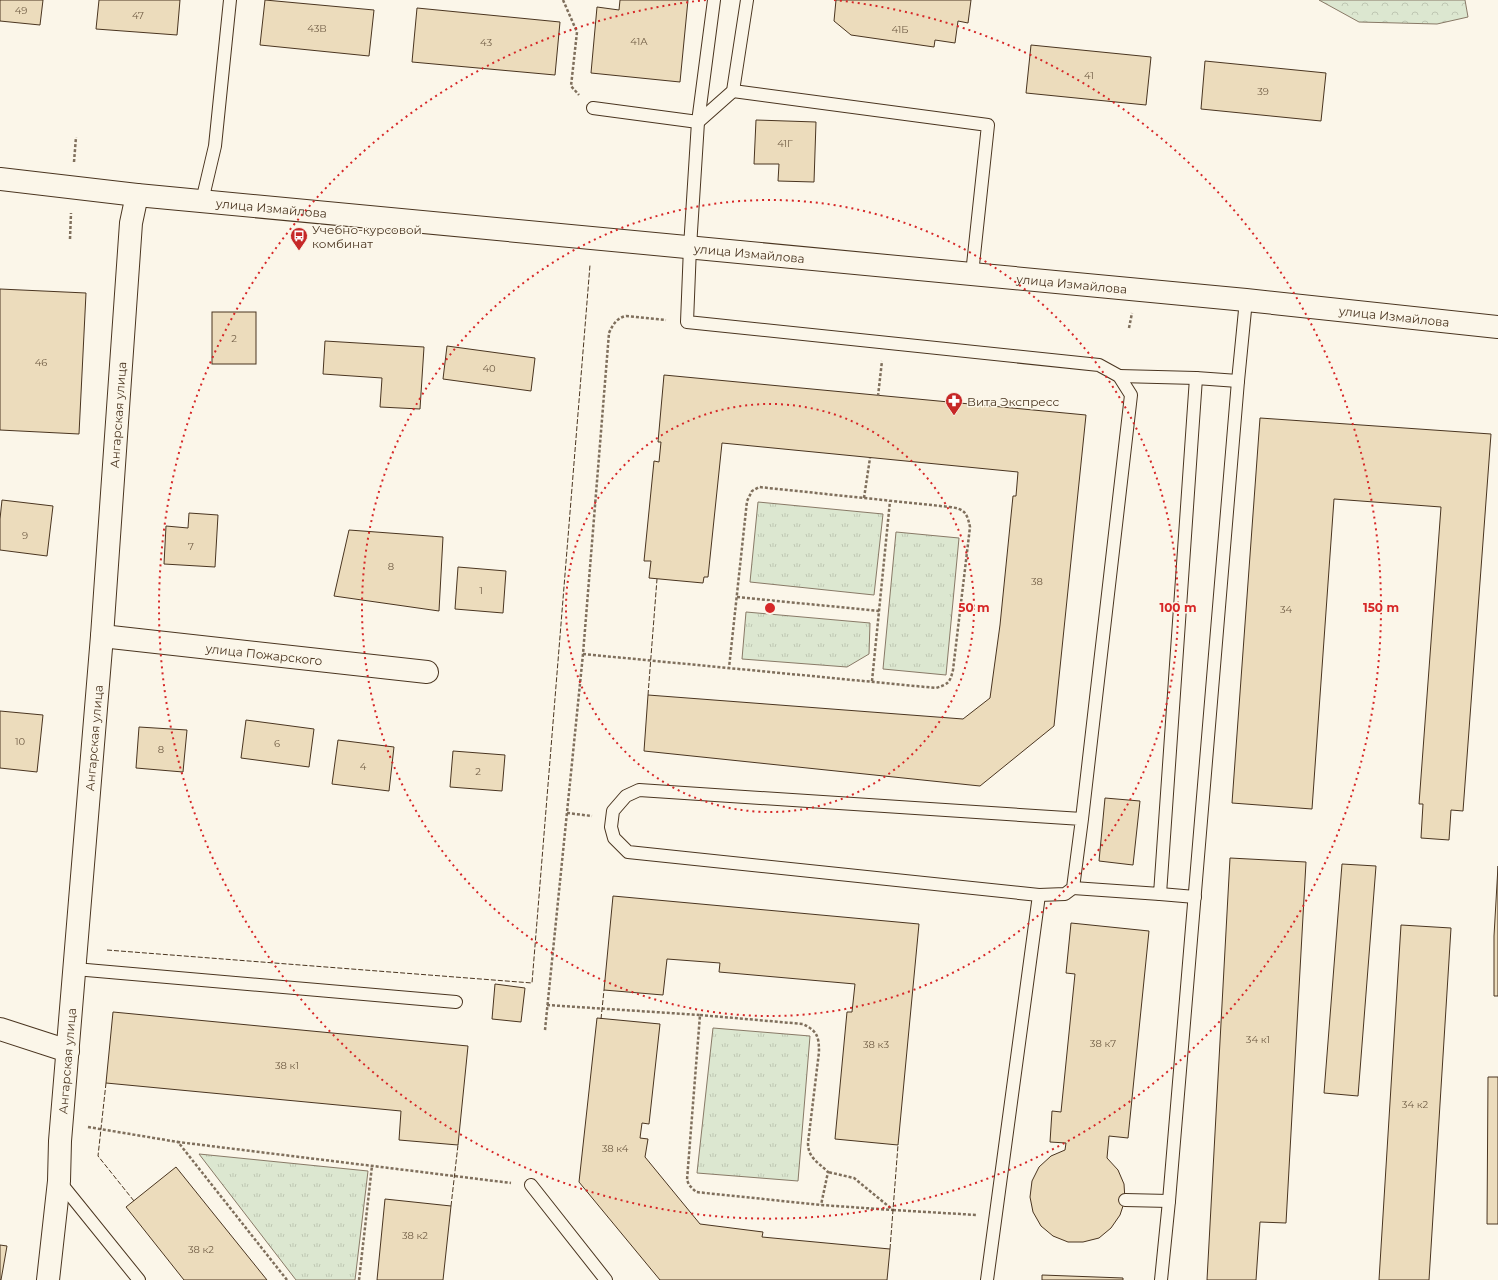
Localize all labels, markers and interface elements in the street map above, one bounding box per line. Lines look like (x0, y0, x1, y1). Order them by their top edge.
house number: 49 (15, 4, 27, 17)
house number: 47 (132, 9, 144, 22)
house number: 43В (307, 22, 327, 35)
house number: 41Б (891, 23, 909, 36)
house number: 41А (630, 35, 648, 48)
house number: 43 (480, 36, 492, 49)
house number: 41 (1084, 69, 1094, 82)
house number: 39 (1257, 85, 1269, 98)
house number: 41Г (777, 137, 793, 150)
street label: улица Измайлова (214, 195, 328, 220)
place label: Учебно-курсовой комбинат (312, 222, 422, 251)
bus stop icon: Учебно-курсовой комбинат (289, 226, 309, 251)
street label: улица Измайлова (692, 240, 805, 266)
street label: улица Измайлова (1015, 271, 1128, 296)
street label: улица Измайлова (1337, 302, 1450, 329)
house number: 2 (231, 332, 237, 345)
house number: 46 (35, 356, 47, 369)
street label: Ангарская улица (106, 361, 129, 469)
house number: 40 (482, 362, 496, 375)
pharmacy icon: Вита Экспресс (944, 391, 964, 416)
place label: Вита Экспресс (967, 394, 1059, 409)
house number: 9 (22, 529, 28, 542)
house number: 7 (188, 540, 194, 553)
house number: 8 (388, 560, 394, 573)
house number: 38 (1031, 575, 1043, 588)
house number: 1 (479, 584, 483, 597)
text: 50 m (958, 600, 990, 615)
text: 100 m (1160, 600, 1196, 615)
text: 150 m (1363, 600, 1399, 615)
centre of rings (763, 601, 777, 615)
house number: 34 (1280, 603, 1293, 616)
street label: улица Пожарского (204, 640, 323, 668)
street label: Ангарская улица (82, 684, 105, 792)
house number: 10 (15, 735, 25, 748)
house number: 6 (274, 737, 280, 750)
house number: 8 (158, 743, 164, 756)
house number: 4 (360, 760, 367, 773)
house number: 2 (475, 765, 481, 778)
street label: Ангарская улица (55, 1007, 79, 1115)
house number: 34 к1 (1246, 1033, 1270, 1046)
house number: 38 к7 (1090, 1037, 1116, 1050)
house number: 38 к3 (863, 1038, 889, 1051)
house number: 38 к1 (275, 1059, 299, 1072)
house number: 34 к2 (1402, 1098, 1428, 1111)
house number: 38 к4 (602, 1142, 629, 1155)
house number: 38 к2 (402, 1229, 428, 1242)
house number: 38 к2 (188, 1243, 214, 1256)

